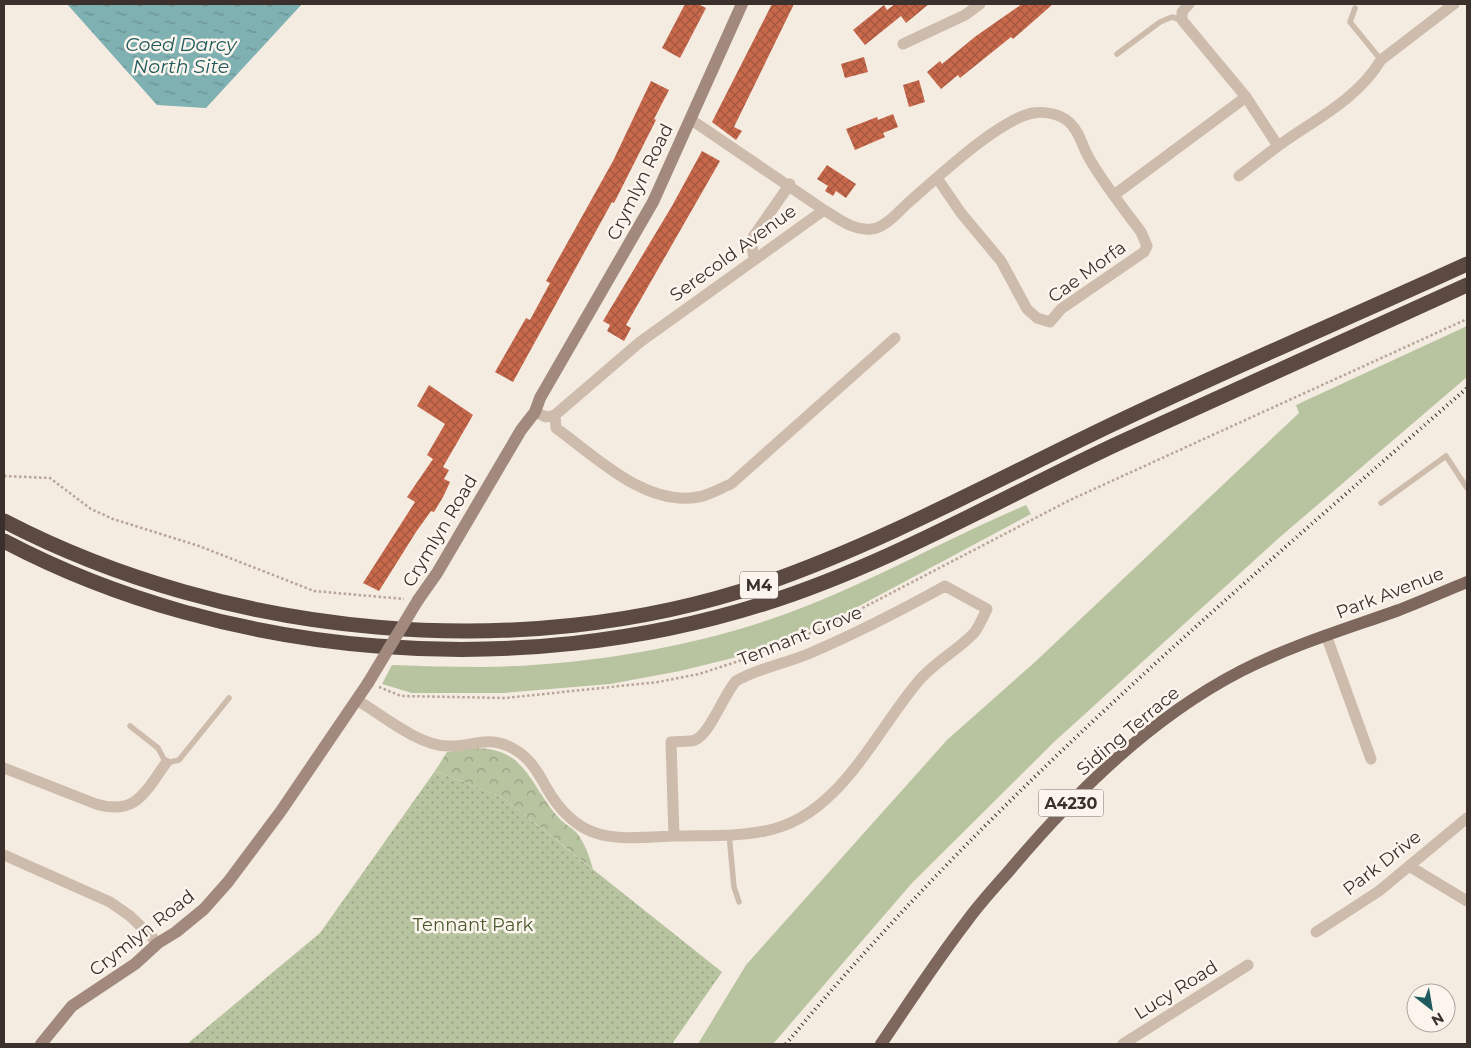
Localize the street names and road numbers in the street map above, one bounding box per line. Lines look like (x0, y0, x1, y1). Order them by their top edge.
street label: Crymlyn Road (602, 120, 678, 244)
street label: Serecold Avenue (666, 200, 801, 306)
street label: Cae Morfa (1044, 236, 1130, 308)
street label: Crymlyn Road (398, 471, 482, 591)
street label: Park Avenue (1333, 562, 1447, 624)
road number: M4 (740, 572, 778, 598)
street label: Tennant Grove (735, 601, 865, 671)
street label: Siding Terrace (1072, 682, 1184, 780)
road number: A4230 (1038, 790, 1104, 816)
street label: Park Drive (1339, 826, 1426, 900)
street label: Crymlyn Road (85, 885, 199, 981)
street label: Lucy Road (1130, 956, 1222, 1024)

